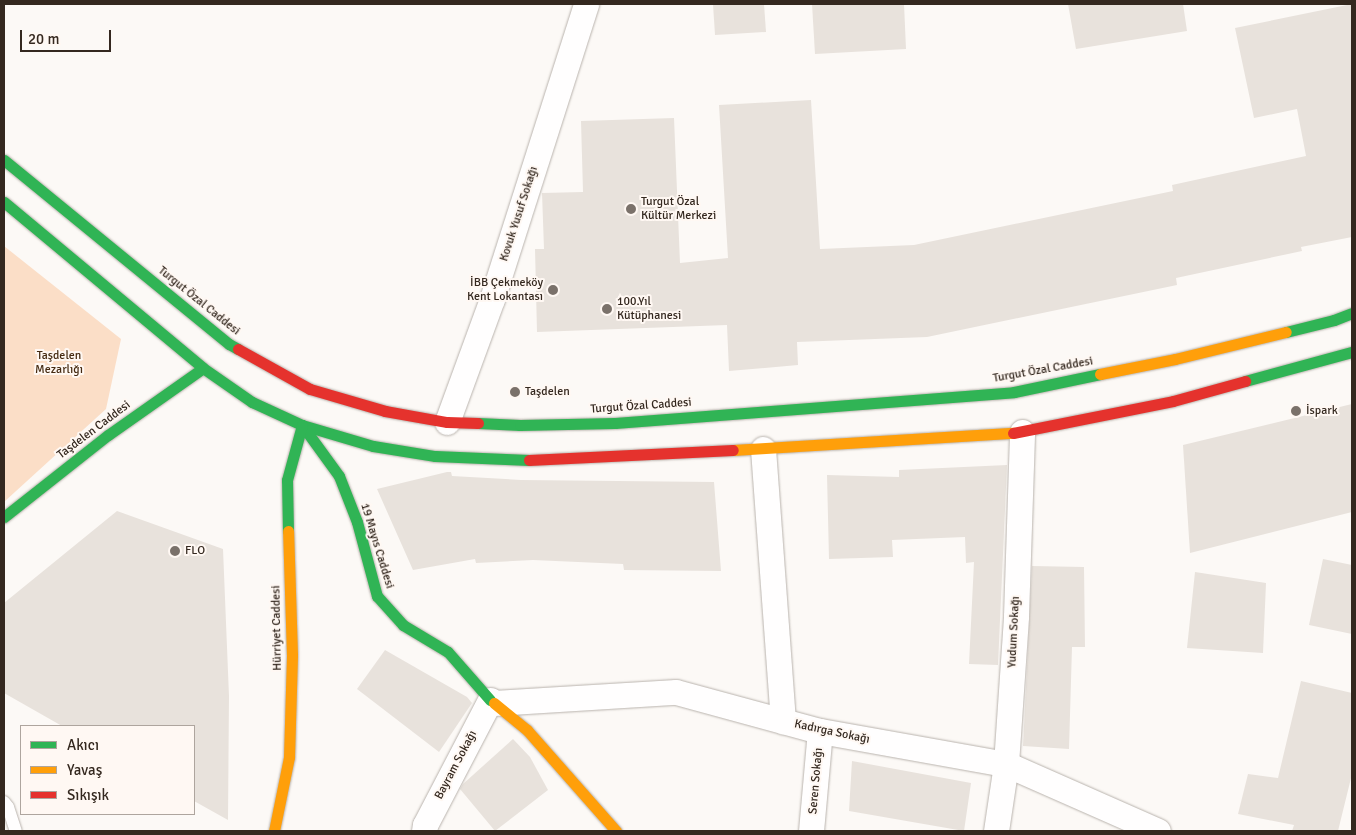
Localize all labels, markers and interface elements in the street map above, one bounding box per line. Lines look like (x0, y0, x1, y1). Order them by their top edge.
scale bar (22, 20, 114, 52)
text: 20 m (28, 30, 59, 48)
street label: Kovuk Yusuf Sokağı (497, 165, 541, 263)
place label: Turgut Özal Kültür Merkezi (641, 195, 716, 223)
marker: Turgut Özal Kültür Merkezi (625, 203, 637, 215)
street label: Turgut Özal Caddesi (155, 264, 243, 338)
place label: İBB Çekmeköy Kent Lokantası (467, 276, 543, 304)
marker: İBB Çekmeköy Kent Lokantası (547, 284, 559, 296)
place label: 100.Yıl Kütüphanesi (617, 295, 681, 323)
marker: 100.Yıl Kütüphanesi (601, 303, 613, 315)
park label: Taşdelen Mezarlığı (35, 349, 83, 377)
street label: Turgut Özal Caddesi (992, 354, 1094, 386)
place label: Taşdelen (525, 385, 570, 399)
marker: Taşdelen (509, 386, 521, 398)
street label: Turgut Özal Caddesi (590, 395, 692, 417)
street label: Taşdelen Caddesi (55, 398, 133, 462)
place label: İspark (1306, 404, 1338, 418)
marker: İspark (1290, 405, 1302, 417)
street label: 19 Mayıs Caddesi (357, 502, 397, 590)
place label: FLO (185, 544, 205, 558)
marker: FLO (169, 545, 181, 557)
street label: Hürriyet Caddesi (269, 585, 285, 671)
street label: Yudum Sokağı (1005, 596, 1023, 668)
street label: Kadırga Sokağı (793, 717, 871, 747)
legend (20, 725, 195, 815)
street label: Bayram Sokağı (432, 728, 480, 802)
text: Akıcı (67, 736, 99, 754)
street label: Seren Sokağı (806, 747, 826, 815)
text: Yavaş (67, 761, 102, 779)
text: Sıkışık (67, 786, 109, 804)

